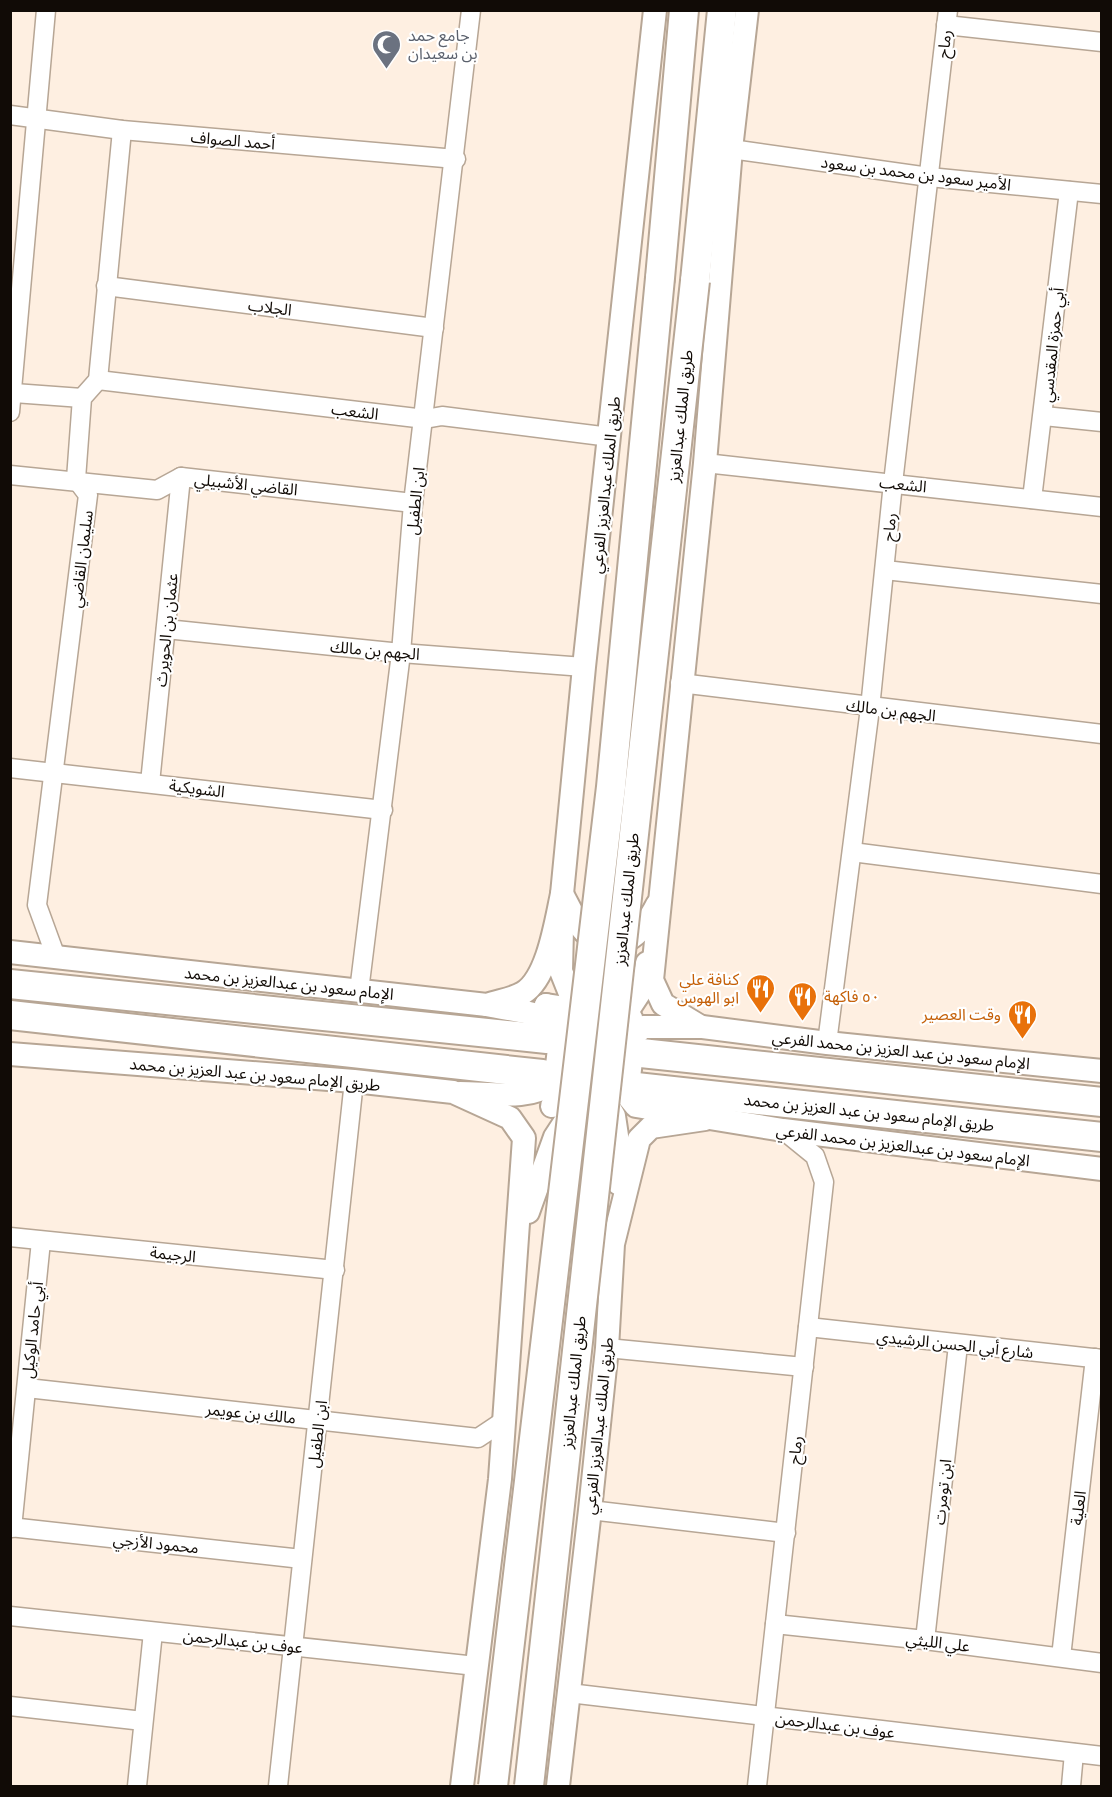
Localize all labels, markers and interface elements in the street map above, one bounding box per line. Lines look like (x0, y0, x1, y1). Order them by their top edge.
place label: جامع حمد بن سعيدان (408, 25, 478, 63)
mosque icon: جامع حمد بن سعيدان (371, 28, 403, 70)
street label: رماح (933, 29, 958, 60)
street label: أحمد الصواف (190, 126, 276, 154)
street label: الأمير سعود بن محمد بن سعود (820, 151, 1012, 195)
street label: أبي حمزة المقدسي (1036, 287, 1071, 404)
street label: الجلاب (247, 294, 293, 320)
street label: طريق الملك عبدالعزيز (663, 349, 698, 484)
street label: طريق الملك عبدالعزيز الفرعي (586, 395, 627, 575)
street label: الشعب (330, 398, 380, 424)
street label: ابن الطفيل (401, 466, 429, 536)
street label: القاضي الأشبيلي (193, 469, 299, 502)
street label: الشعب (878, 472, 928, 496)
street label: سليمان القاضي (65, 509, 100, 609)
street label: رماح (878, 512, 903, 542)
street label: عثمان بن الحويرث (150, 572, 182, 688)
street label: الجهم بن مالك (329, 636, 421, 667)
street label: الجهم بن مالك (845, 695, 937, 728)
street label: الشويكية (168, 775, 226, 801)
street label: طريق الملك عبدالعزيز (609, 832, 644, 967)
street label: الإمام سعود بن عبدالعزيز بن محمد (183, 962, 395, 1007)
place label: كنافة علي ابو الهوس (677, 969, 739, 1007)
restaurant icon: كنافة علي ابو الهوس (744, 972, 776, 1014)
restaurant icon: ٥٠ فاكهة (787, 980, 819, 1022)
place label: ٥٠ فاكهة (824, 986, 880, 1006)
restaurant icon: وقت العصير (1006, 998, 1038, 1040)
place label: وقت العصير (921, 1004, 1001, 1024)
street label: الإمام سعود بن عبد العزيز بن محمد الفرعي (771, 1027, 1031, 1076)
street label: طريق الإمام سعود بن عبد العزيز بن محمد (128, 1053, 381, 1098)
street label: طريق الإمام سعود بن عبد العزيز بن محمد (742, 1089, 995, 1138)
street label: الإمام سعود بن عبدالعزيز بن محمد الفرعي (775, 1119, 1031, 1173)
street label: الرجيمة (149, 1242, 197, 1266)
street label: أبي حامد الوكيل (17, 1281, 50, 1380)
street label: طريق الملك عبدالعزيز (556, 1315, 591, 1450)
street label: شارع أبي الحسن الرشيدي (875, 1326, 1034, 1365)
street label: طريق الملك عبدالعزيز الفرعي (579, 1336, 620, 1516)
street label: مالك بن عويمر (204, 1398, 297, 1428)
street label: ابن الطفيل (303, 1399, 331, 1469)
street label: رماح (784, 1435, 809, 1466)
street label: ابن تومرت (929, 1458, 955, 1526)
street label: العلية (1066, 1489, 1090, 1527)
street label: محمود الأزجي (112, 1529, 200, 1560)
street label: عوف بن عبدالرحمن (182, 1625, 304, 1657)
street label: علي الليثي (904, 1628, 971, 1659)
street label: عوف بن عبدالرحمن (774, 1708, 896, 1742)

